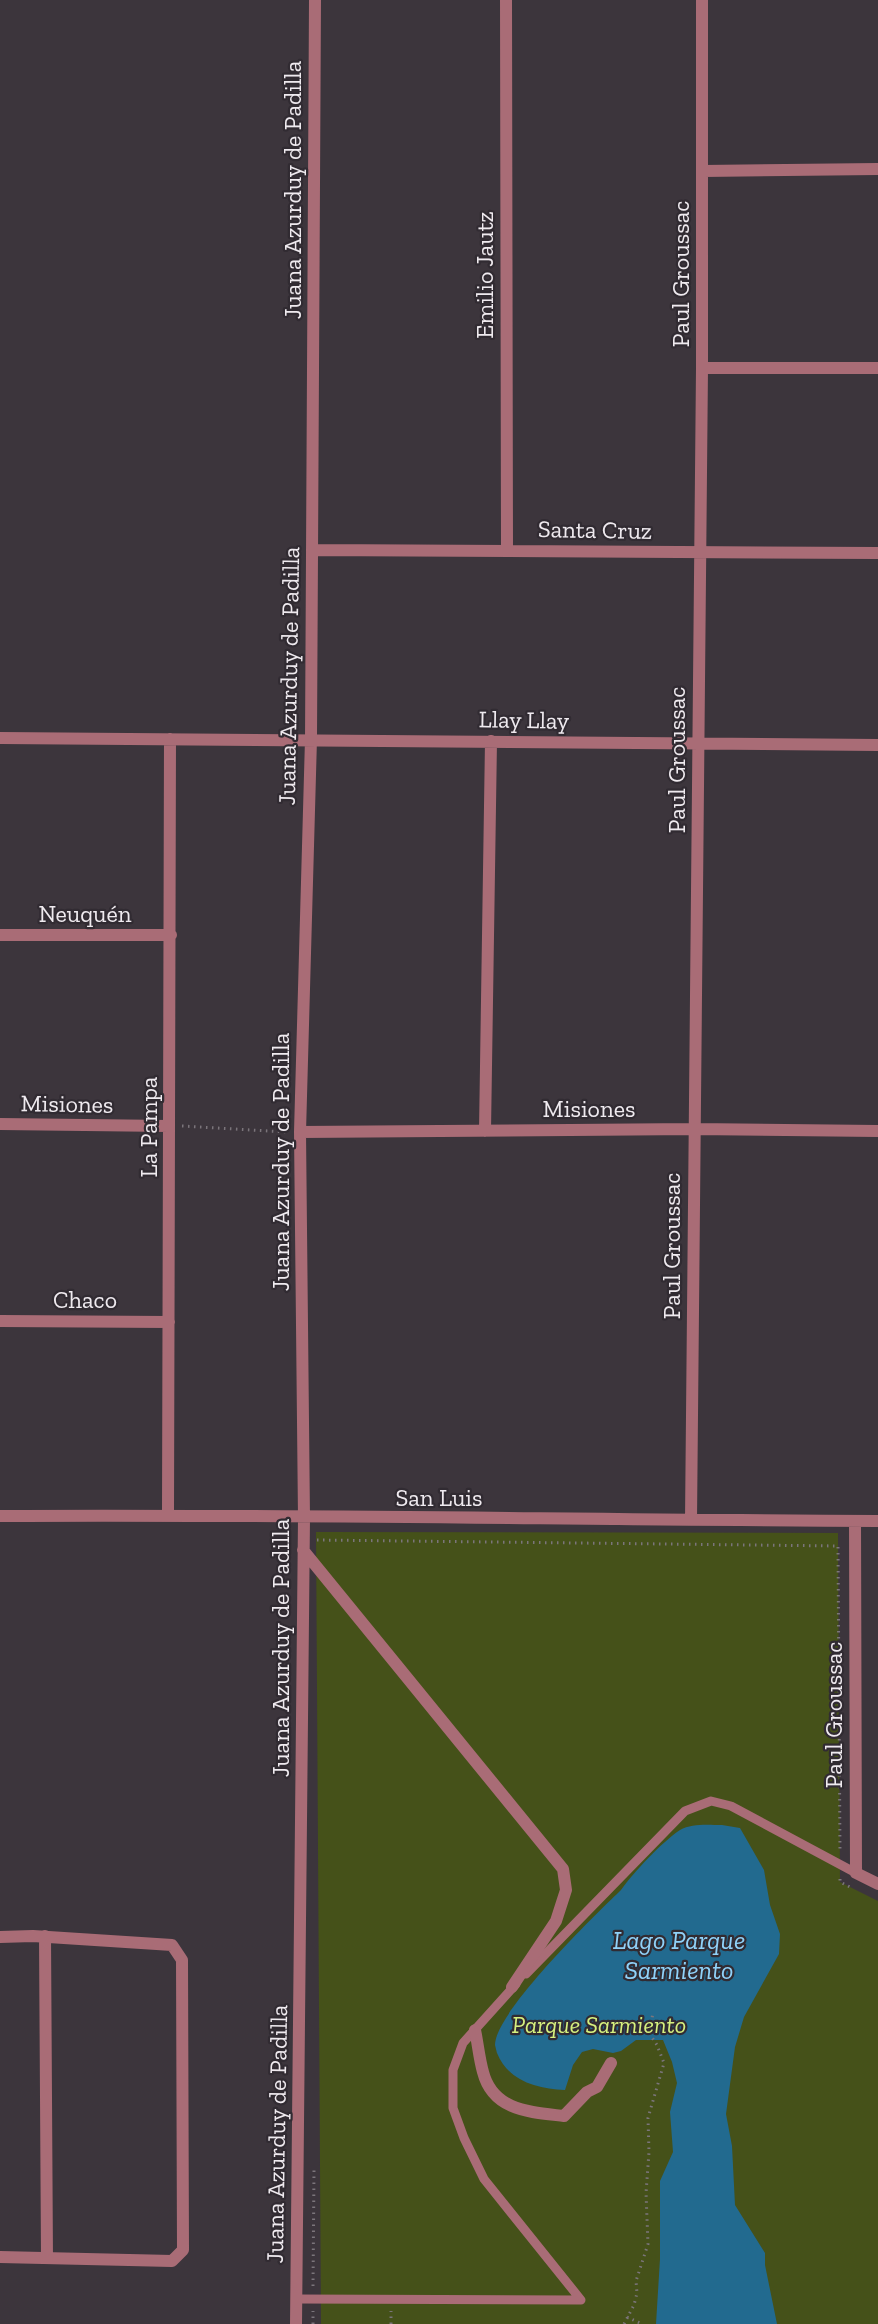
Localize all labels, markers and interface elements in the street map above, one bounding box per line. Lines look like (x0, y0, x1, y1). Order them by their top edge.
street label: Juana Azurduy de Padilla (278, 60, 307, 319)
street label: Paul Groussac (666, 201, 695, 347)
street label: Emilio Jautz (470, 211, 499, 339)
street label: Santa Cruz (538, 514, 652, 545)
street label: Juana Azurduy de Padilla (272, 546, 305, 806)
street label: Paul Groussac (662, 687, 691, 833)
street label: Llay Llay (479, 704, 570, 735)
street label: Neuquén (38, 899, 132, 928)
street label: Juana Azurduy de Padilla (266, 1032, 295, 1291)
street label: La Pampa (134, 1076, 163, 1177)
street label: Misiones (20, 1088, 114, 1119)
street label: Misiones (543, 1094, 635, 1123)
street label: Paul Groussac (657, 1173, 686, 1319)
street label: Chaco (53, 1285, 117, 1314)
street label: San Luis (395, 1483, 483, 1512)
street label: Juana Azurduy de Padilla (266, 1518, 295, 1777)
street label: Paul Groussac (819, 1642, 848, 1788)
water label: Lago Parque Sarmiento (613, 1924, 745, 1986)
street label: Juana Azurduy de Padilla (260, 2004, 293, 2264)
park label: Parque Sarmiento (512, 2010, 686, 2039)

